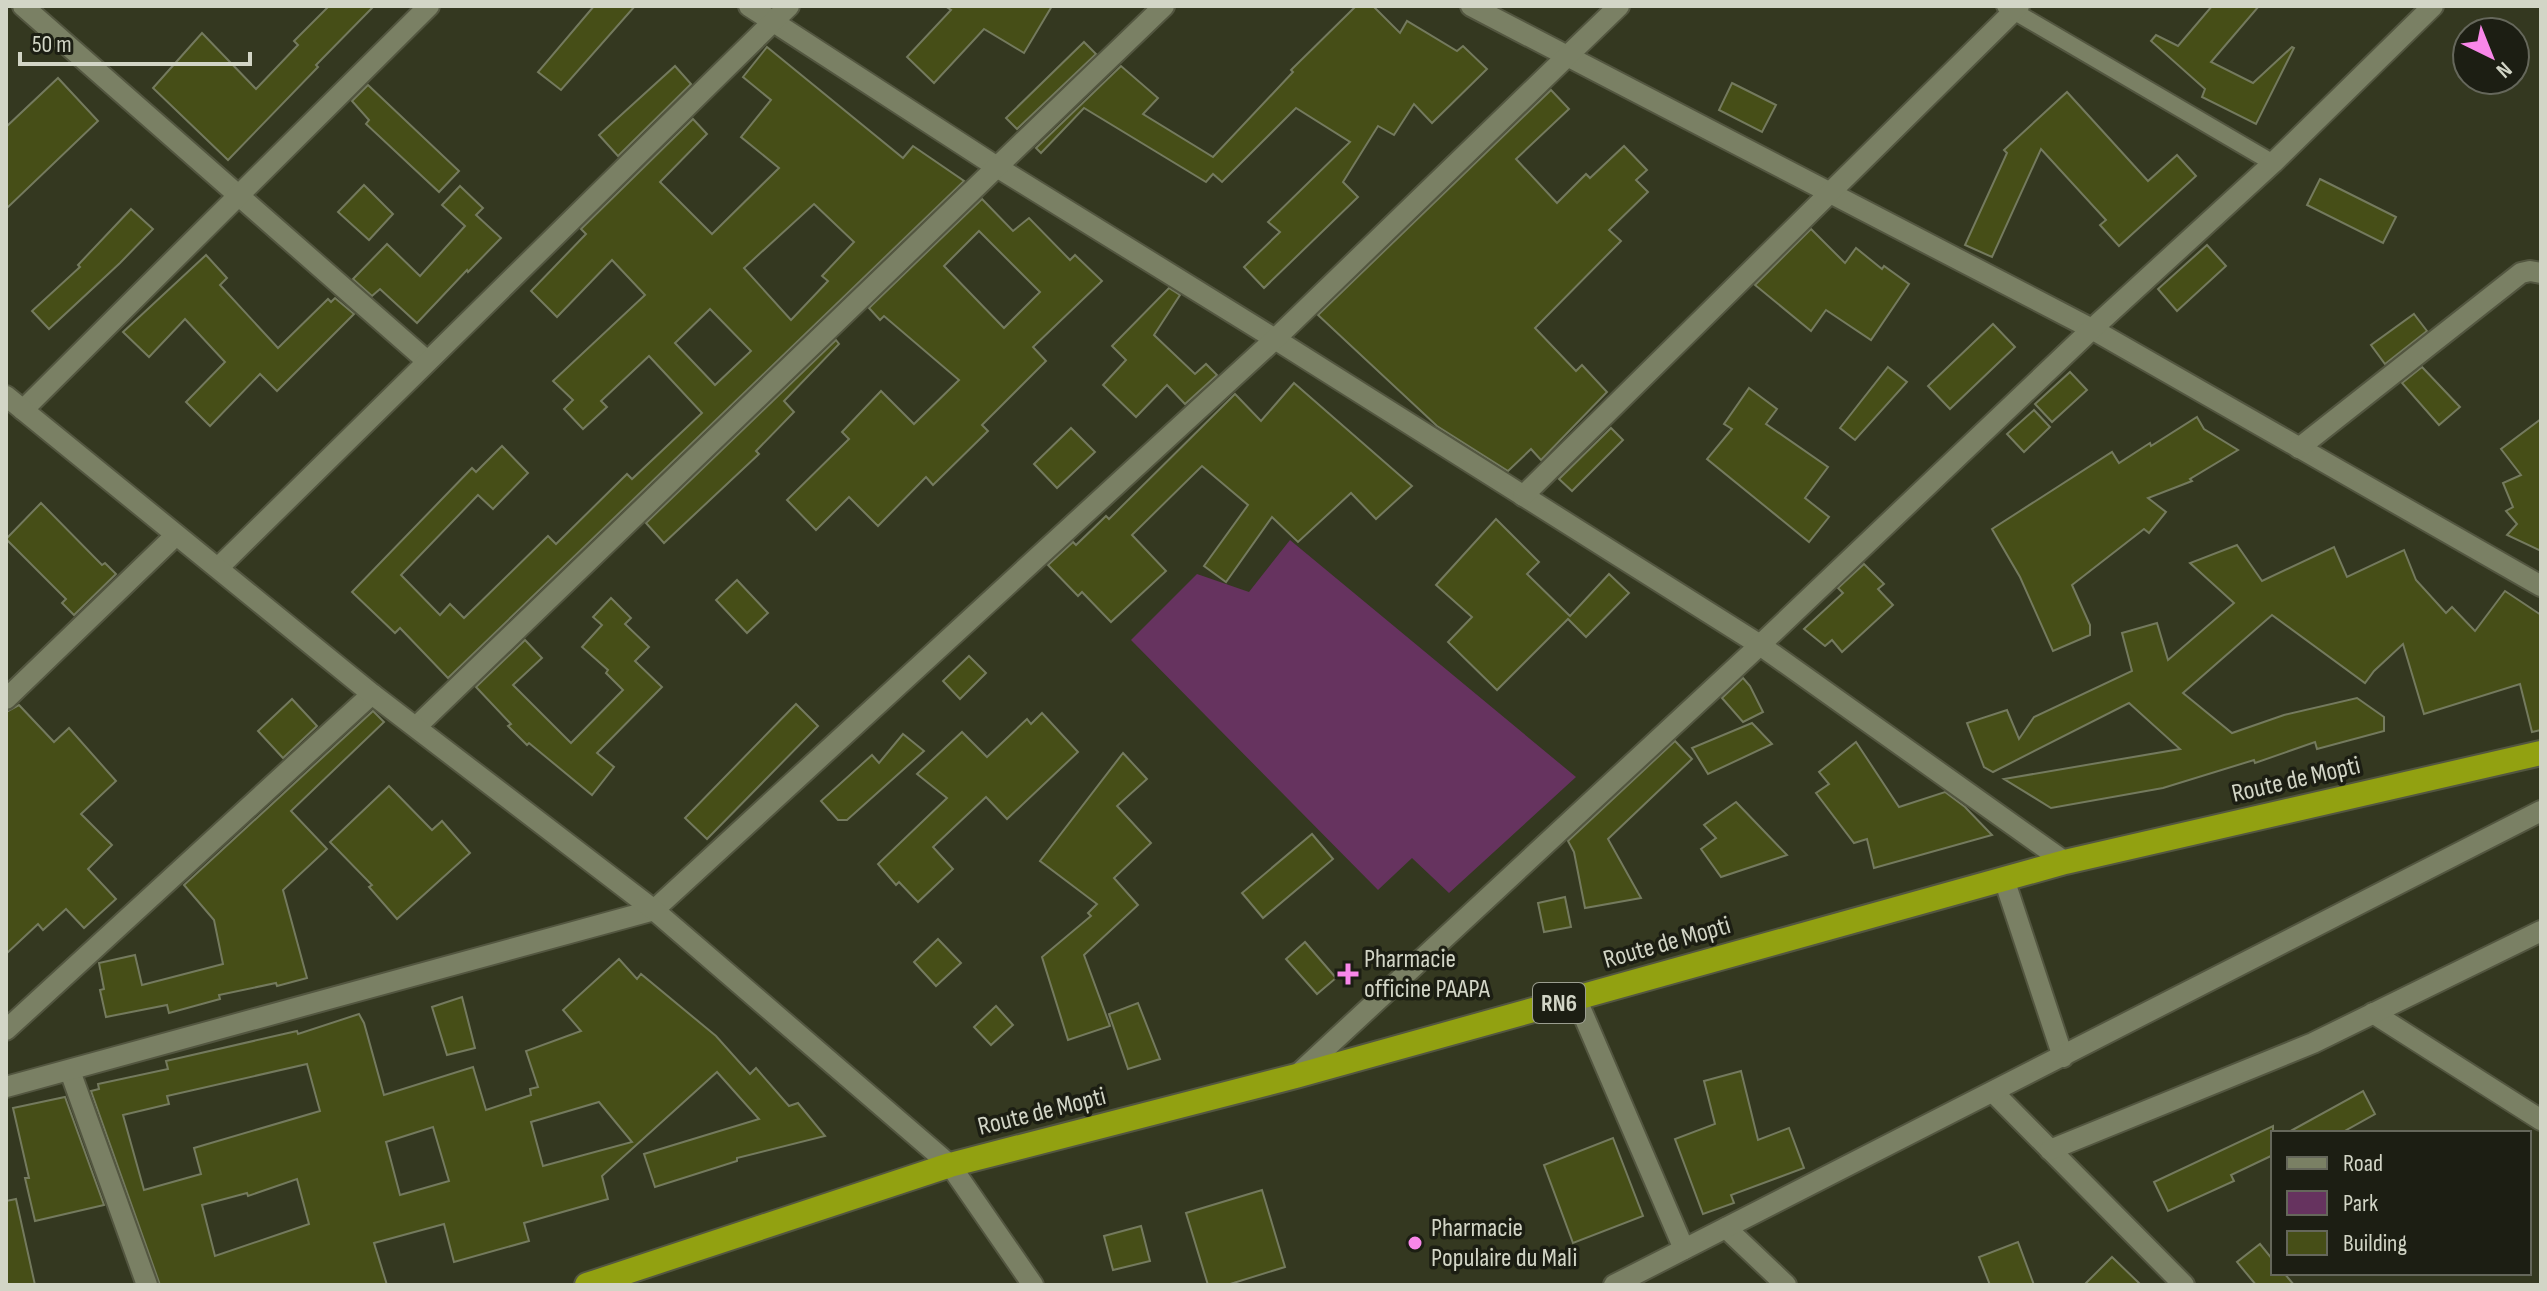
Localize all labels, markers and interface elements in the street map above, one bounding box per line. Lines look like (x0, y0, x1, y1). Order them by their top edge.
scale bar (20, 16, 250, 66)
north arrow (2451, 16, 2531, 96)
text: 50 m (32, 30, 72, 59)
text: N (2490, 56, 2517, 83)
street label: Route de Mopti (2229, 750, 2363, 810)
street label: Route de Mopti (1600, 910, 1734, 976)
place label: Pharmacie officine PAAPA (1364, 944, 1491, 1005)
marker: Pharmacie officine PAAPA (1339, 965, 1357, 983)
road number: RN6 (1533, 983, 1585, 1023)
street label: Route de Mopti (975, 1081, 1109, 1143)
legend (2271, 1131, 2531, 1275)
text: Road (2343, 1149, 2383, 1178)
text: Park (2343, 1189, 2378, 1218)
place label: Pharmacie Populaire du Mali (1431, 1213, 1577, 1274)
text: Building (2343, 1229, 2407, 1258)
marker: Pharmacie Populaire du Mali (1406, 1234, 1424, 1252)

